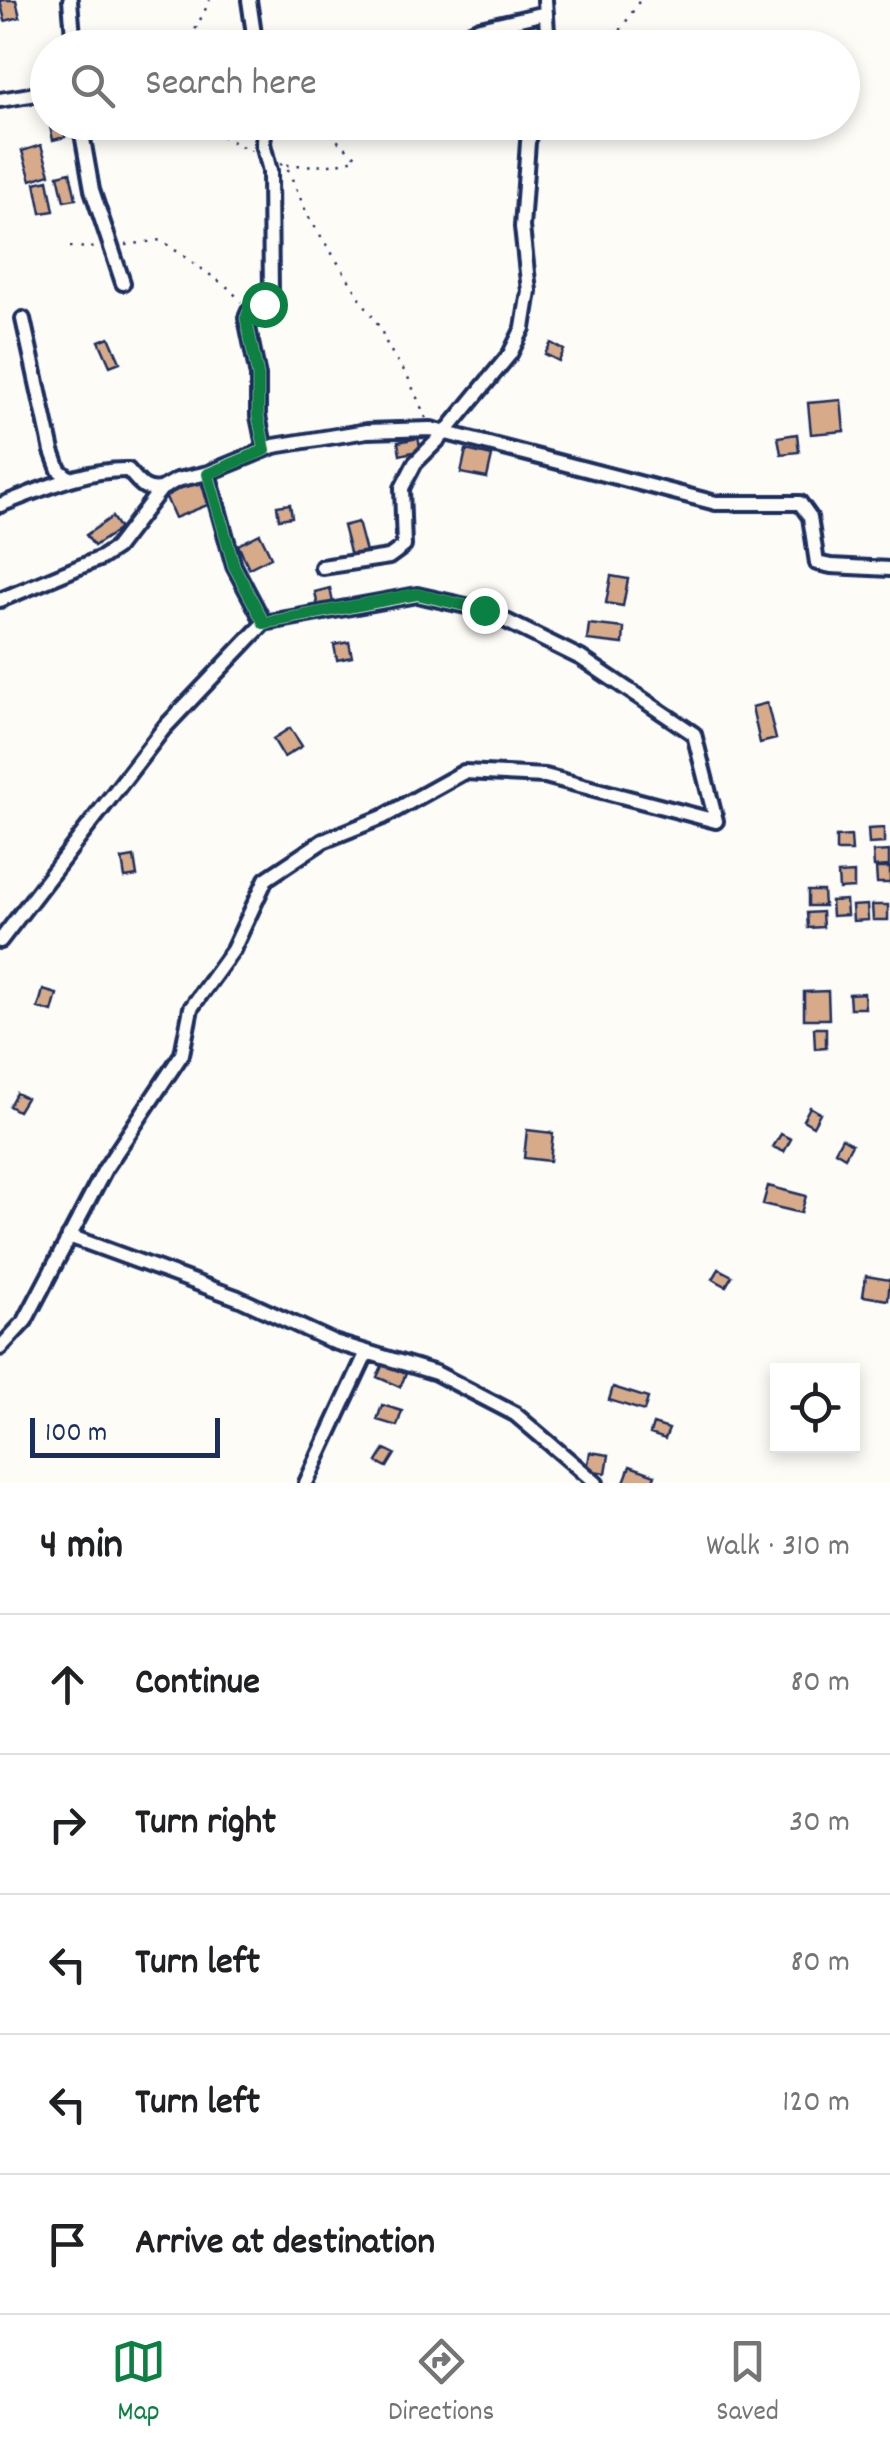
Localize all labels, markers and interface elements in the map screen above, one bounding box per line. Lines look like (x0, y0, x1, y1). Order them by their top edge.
search box (30, 30, 860, 140)
icon: search (65, 58, 120, 113)
text: Search here (145, 58, 317, 113)
route start (242, 282, 288, 328)
route end (462, 588, 508, 634)
map controls (770, 1363, 860, 1453)
button: locate (770, 1363, 860, 1453)
scale bar (30, 1413, 220, 1458)
text: 100 m (45, 1415, 107, 1455)
text: 4 min (40, 1518, 123, 1578)
text: Walk · 310 m (706, 1525, 850, 1571)
icon: ahead (40, 1657, 95, 1712)
text: Continue (135, 1657, 260, 1712)
text: 80 m (790, 1661, 850, 1707)
icon: right (40, 1797, 95, 1852)
text: Turn right (135, 1797, 276, 1852)
text: 30 m (789, 1801, 850, 1847)
icon: left (40, 1937, 95, 1992)
text: Turn left (135, 1937, 260, 1992)
text: 80 m (790, 1941, 850, 1987)
icon: left (40, 2077, 95, 2132)
text: Turn left (135, 2077, 260, 2132)
text: 120 m (782, 2081, 850, 2127)
icon: arrive (40, 2217, 95, 2272)
text: Arrive at destination (135, 2217, 435, 2272)
tab: Map (111, 2334, 166, 2434)
tab: Directions (388, 2334, 494, 2434)
tab: Saved (716, 2334, 779, 2434)

